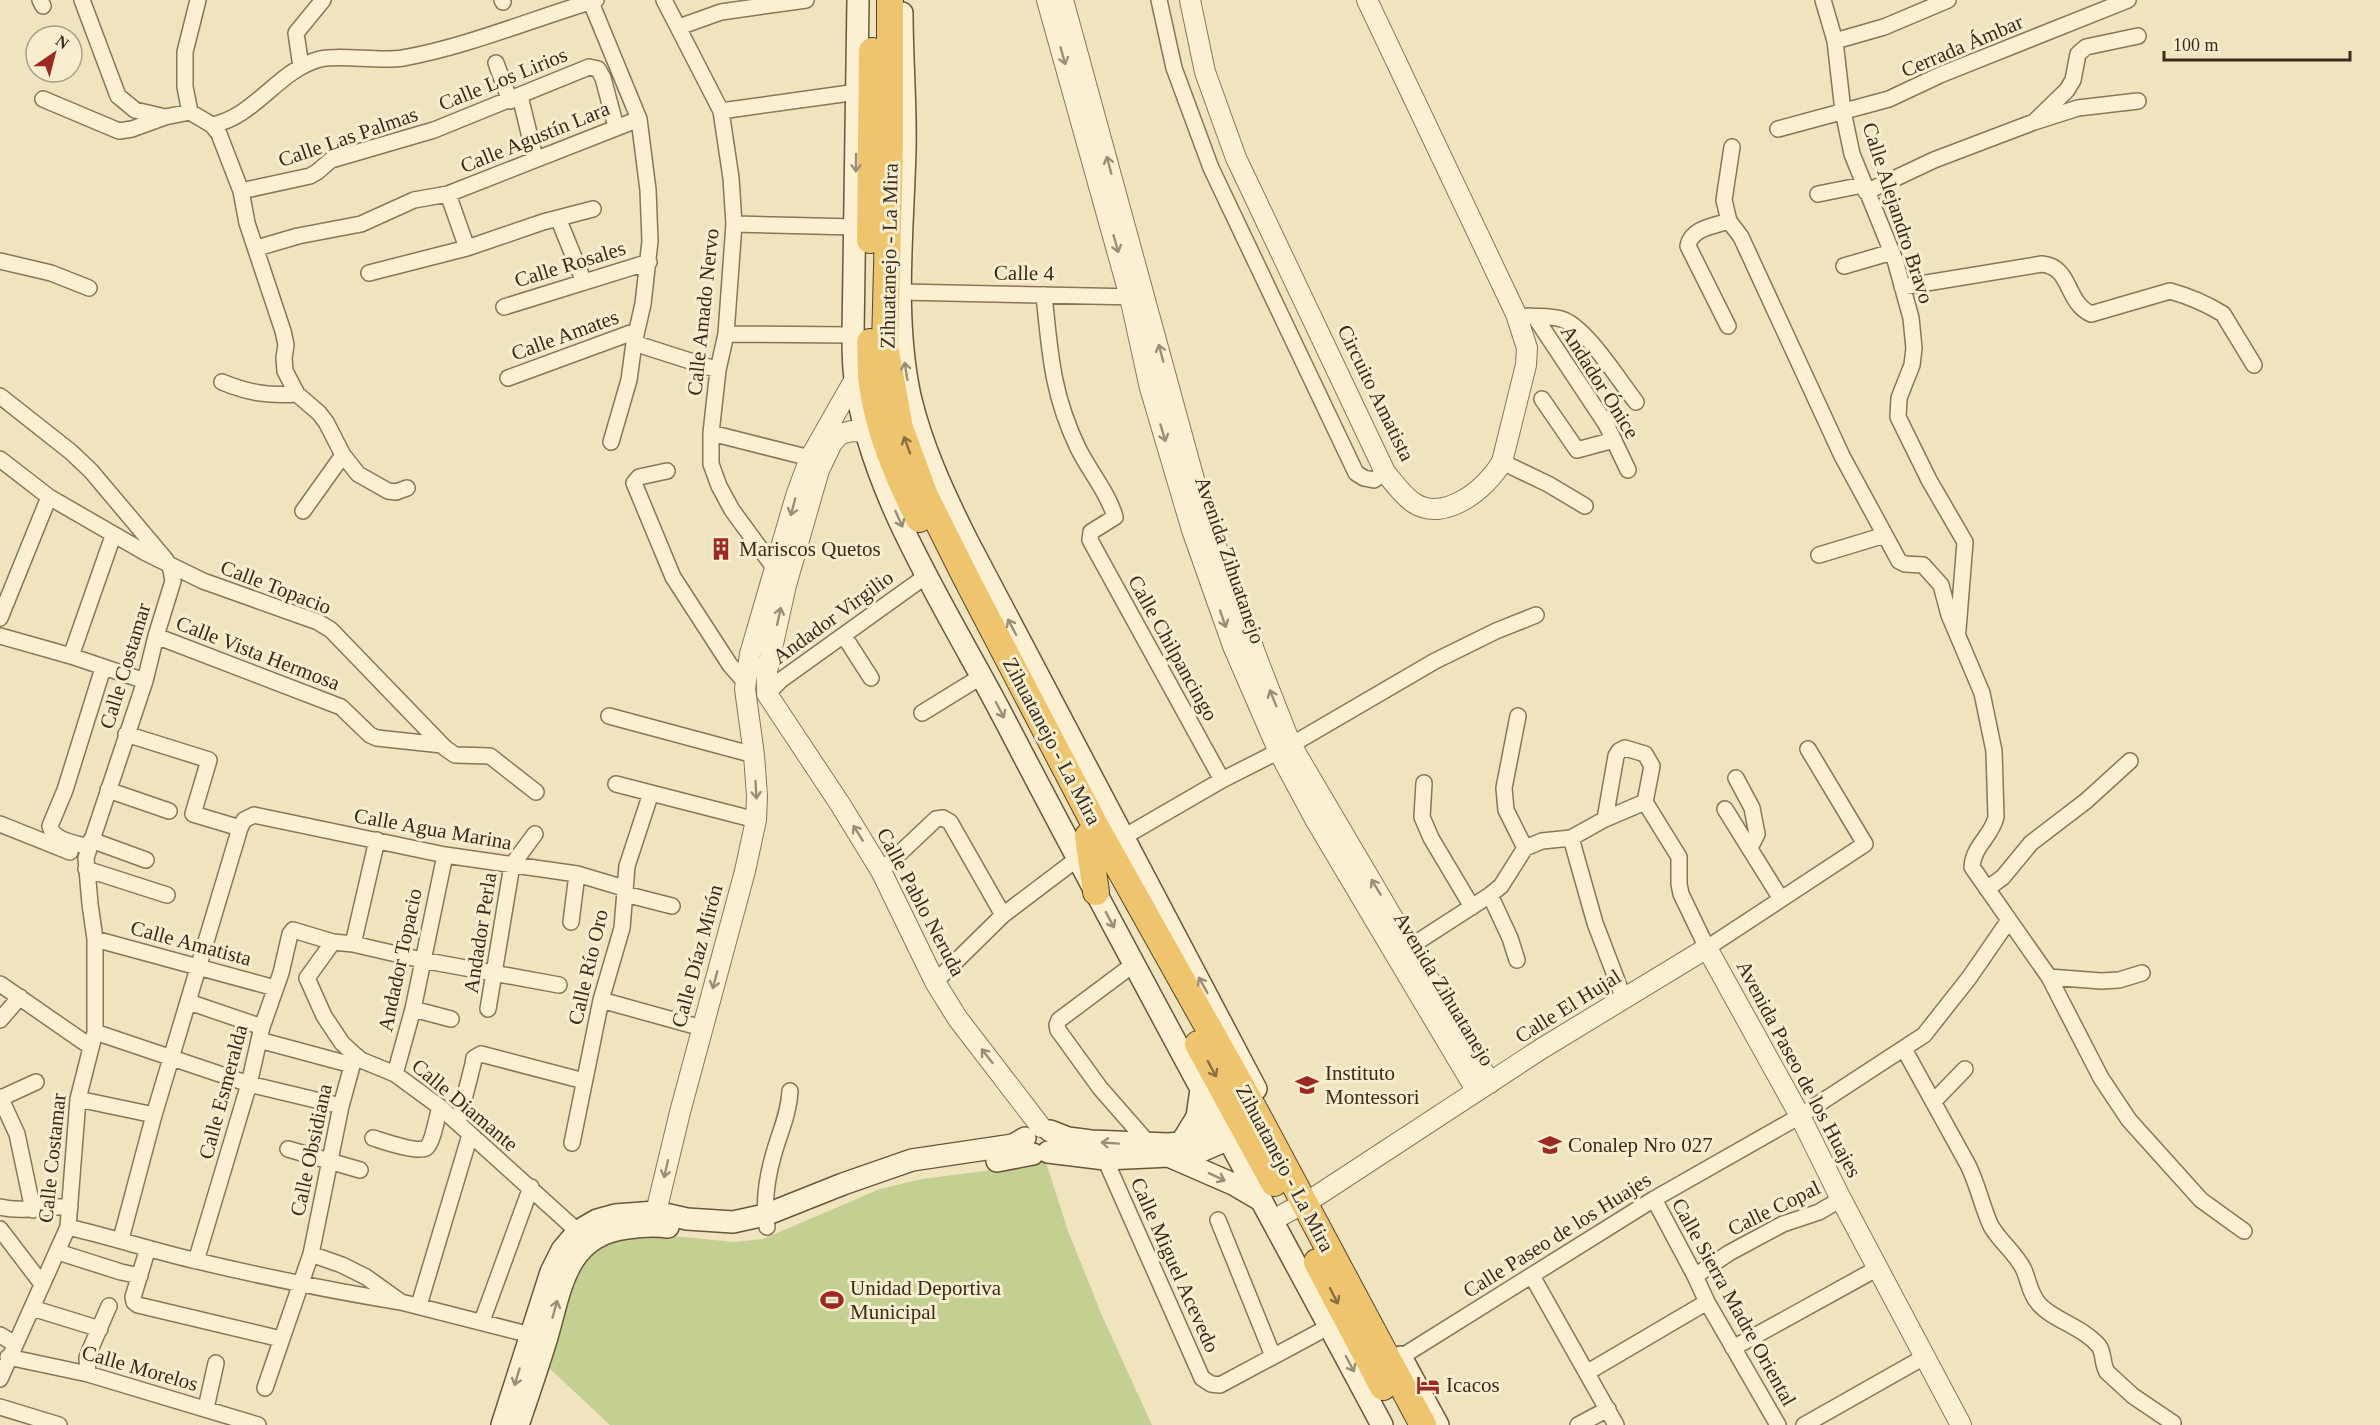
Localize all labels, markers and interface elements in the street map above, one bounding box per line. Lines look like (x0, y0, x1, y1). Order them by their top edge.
street label: Cerrada Ámbar (1897, 10, 2027, 82)
north arrow (24, 24, 84, 84)
scale bar (2164, 24, 2350, 62)
text: N (53, 32, 72, 53)
text: 100 m (2173, 35, 2219, 55)
street label: Calle Los Lirios (435, 42, 571, 116)
one-way arrow (1058, 46, 1069, 65)
street label: Calle Agustín Lara (457, 96, 614, 178)
street label: Calle Las Palmas (275, 102, 421, 172)
street label: Calle Alejandro Bravo (1857, 119, 1939, 307)
one-way arrow (850, 153, 862, 173)
one-way arrow (1103, 156, 1114, 175)
street label: Zihuatanejo - La Mira (875, 162, 903, 349)
street label: Calle Amado Nervo (682, 227, 724, 397)
one-way arrow (1110, 234, 1122, 253)
street label: Calle Rosales (512, 236, 628, 292)
street label: Calle 4 (994, 260, 1055, 286)
street label: Calle Amates (508, 304, 622, 366)
street label: Circuito Amatista (1333, 321, 1420, 466)
street label: Andador Ónice (1556, 321, 1644, 443)
one-way arrow (1154, 344, 1166, 363)
one-way arrow (901, 361, 912, 381)
one-way arrow (1158, 423, 1169, 442)
one-way arrow (900, 436, 911, 455)
street label: Avenida Zihuatanejo (1190, 473, 1270, 647)
one-way arrow (787, 497, 798, 516)
one-way arrow (893, 510, 905, 528)
building icon: Mariscos Quetos (708, 536, 734, 562)
place label: Mariscos Quetos (739, 537, 881, 561)
street label: Calle Topacio (217, 555, 335, 619)
street label: Andador Virgilio (768, 565, 898, 669)
street label: Calle Chilpancingo (1123, 571, 1223, 725)
street label: Calle Costamar (95, 600, 155, 732)
one-way arrow (774, 606, 786, 625)
one-way arrow (1219, 609, 1230, 627)
street label: Calle Vista Hermosa (173, 611, 344, 696)
one-way arrow (1006, 619, 1018, 636)
street label: Zihuatanejo - La Mira (998, 653, 1107, 829)
one-way arrow (1267, 689, 1278, 708)
one-way arrow (994, 701, 1006, 718)
one-way arrow (751, 780, 762, 800)
street label: Calle Agua Marina (352, 803, 514, 855)
street label: Calle Pablo Neruda (872, 824, 971, 981)
one-way arrow (852, 825, 865, 842)
street label: Andador Perla (459, 870, 501, 995)
one-way arrow (1369, 879, 1381, 896)
street label: Calle Díaz Mirón (666, 881, 728, 1030)
street label: Andador Topacio (373, 886, 427, 1034)
street label: Calle Río Oro (563, 907, 613, 1027)
street label: Avenida Zihuatanejo (1389, 908, 1499, 1070)
one-way arrow (1105, 910, 1116, 928)
street label: Calle Amatista (128, 915, 255, 971)
street label: Avenida Paseo de los Huajes (1732, 956, 1866, 1182)
street label: Calle El Hujal (1511, 964, 1625, 1048)
one-way arrow (709, 970, 720, 989)
one-way arrow (1196, 976, 1208, 993)
street label: Calle Esmeralda (194, 1022, 253, 1162)
one-way arrow (981, 1048, 994, 1064)
street label: Calle Diamante (407, 1054, 523, 1156)
one-way arrow (1206, 1059, 1218, 1077)
place label: Instituto Montessori (1325, 1061, 1420, 1109)
school or university icon: Instituto Montessori (1294, 1072, 1320, 1098)
street label: Zihuatanejo - La Mira (1231, 1080, 1340, 1256)
street label: Calle Obsidiana (285, 1081, 337, 1218)
street label: Calle Costamar (33, 1092, 71, 1224)
school or university icon: Conalep Nro 027 (1537, 1132, 1563, 1158)
place label: Conalep Nro 027 (1568, 1133, 1713, 1157)
one-way arrow (1100, 1137, 1120, 1148)
one-way arrow (660, 1159, 672, 1178)
street label: Calle Paseo de los Huajes (1459, 1167, 1655, 1303)
one-way arrow (1208, 1172, 1226, 1183)
street label: Calle Miguel Acevedo (1126, 1174, 1224, 1356)
street label: Calle Copal (1724, 1175, 1824, 1241)
street label: Calle Sierra Madre Oriental (1667, 1194, 1801, 1410)
place label: Unidad Deportiva Municipal (850, 1276, 1002, 1324)
one-way arrow (1329, 1286, 1340, 1304)
sports icon: Unidad Deportiva Municipal (819, 1287, 845, 1313)
one-way arrow (550, 1300, 561, 1319)
street label: Calle Morelos (79, 1340, 201, 1396)
one-way arrow (1345, 1355, 1356, 1373)
one-way arrow (511, 1367, 522, 1386)
hotel icon: Icacos (1415, 1372, 1441, 1398)
place label: Icacos (1446, 1373, 1500, 1397)

